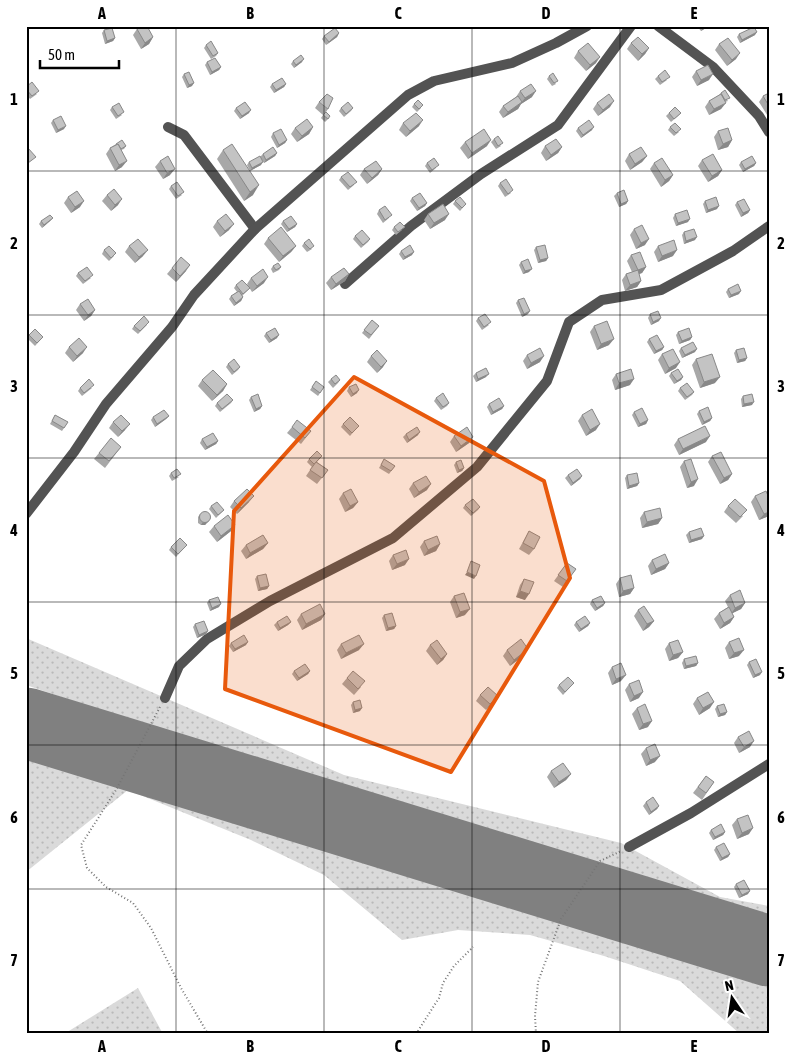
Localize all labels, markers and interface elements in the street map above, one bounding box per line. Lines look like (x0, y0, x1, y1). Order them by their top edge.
text: A (97, 4, 106, 22)
text: B (246, 4, 254, 22)
text: C (394, 4, 402, 22)
text: D (542, 4, 551, 22)
text: E (691, 4, 698, 22)
scale bar (40, 38, 119, 70)
text: 50 m (48, 46, 75, 63)
text: 1 (10, 90, 18, 108)
text: 1 (777, 90, 785, 108)
text: 2 (10, 234, 18, 252)
text: 2 (777, 234, 785, 252)
text: 3 (10, 377, 18, 395)
text: 3 (777, 377, 785, 395)
text: 4 (9, 521, 18, 539)
text: 4 (776, 521, 785, 539)
text: 5 (10, 664, 18, 682)
text: 5 (777, 664, 785, 682)
text: 6 (10, 808, 18, 826)
text: 6 (777, 808, 785, 826)
text: 7 (10, 951, 18, 969)
text: 7 (777, 951, 785, 969)
north arrow (708, 972, 758, 1022)
text: N (723, 977, 735, 994)
text: A (97, 1037, 106, 1055)
text: B (246, 1037, 254, 1055)
text: C (394, 1037, 402, 1055)
text: D (542, 1037, 551, 1055)
text: E (691, 1037, 698, 1055)

